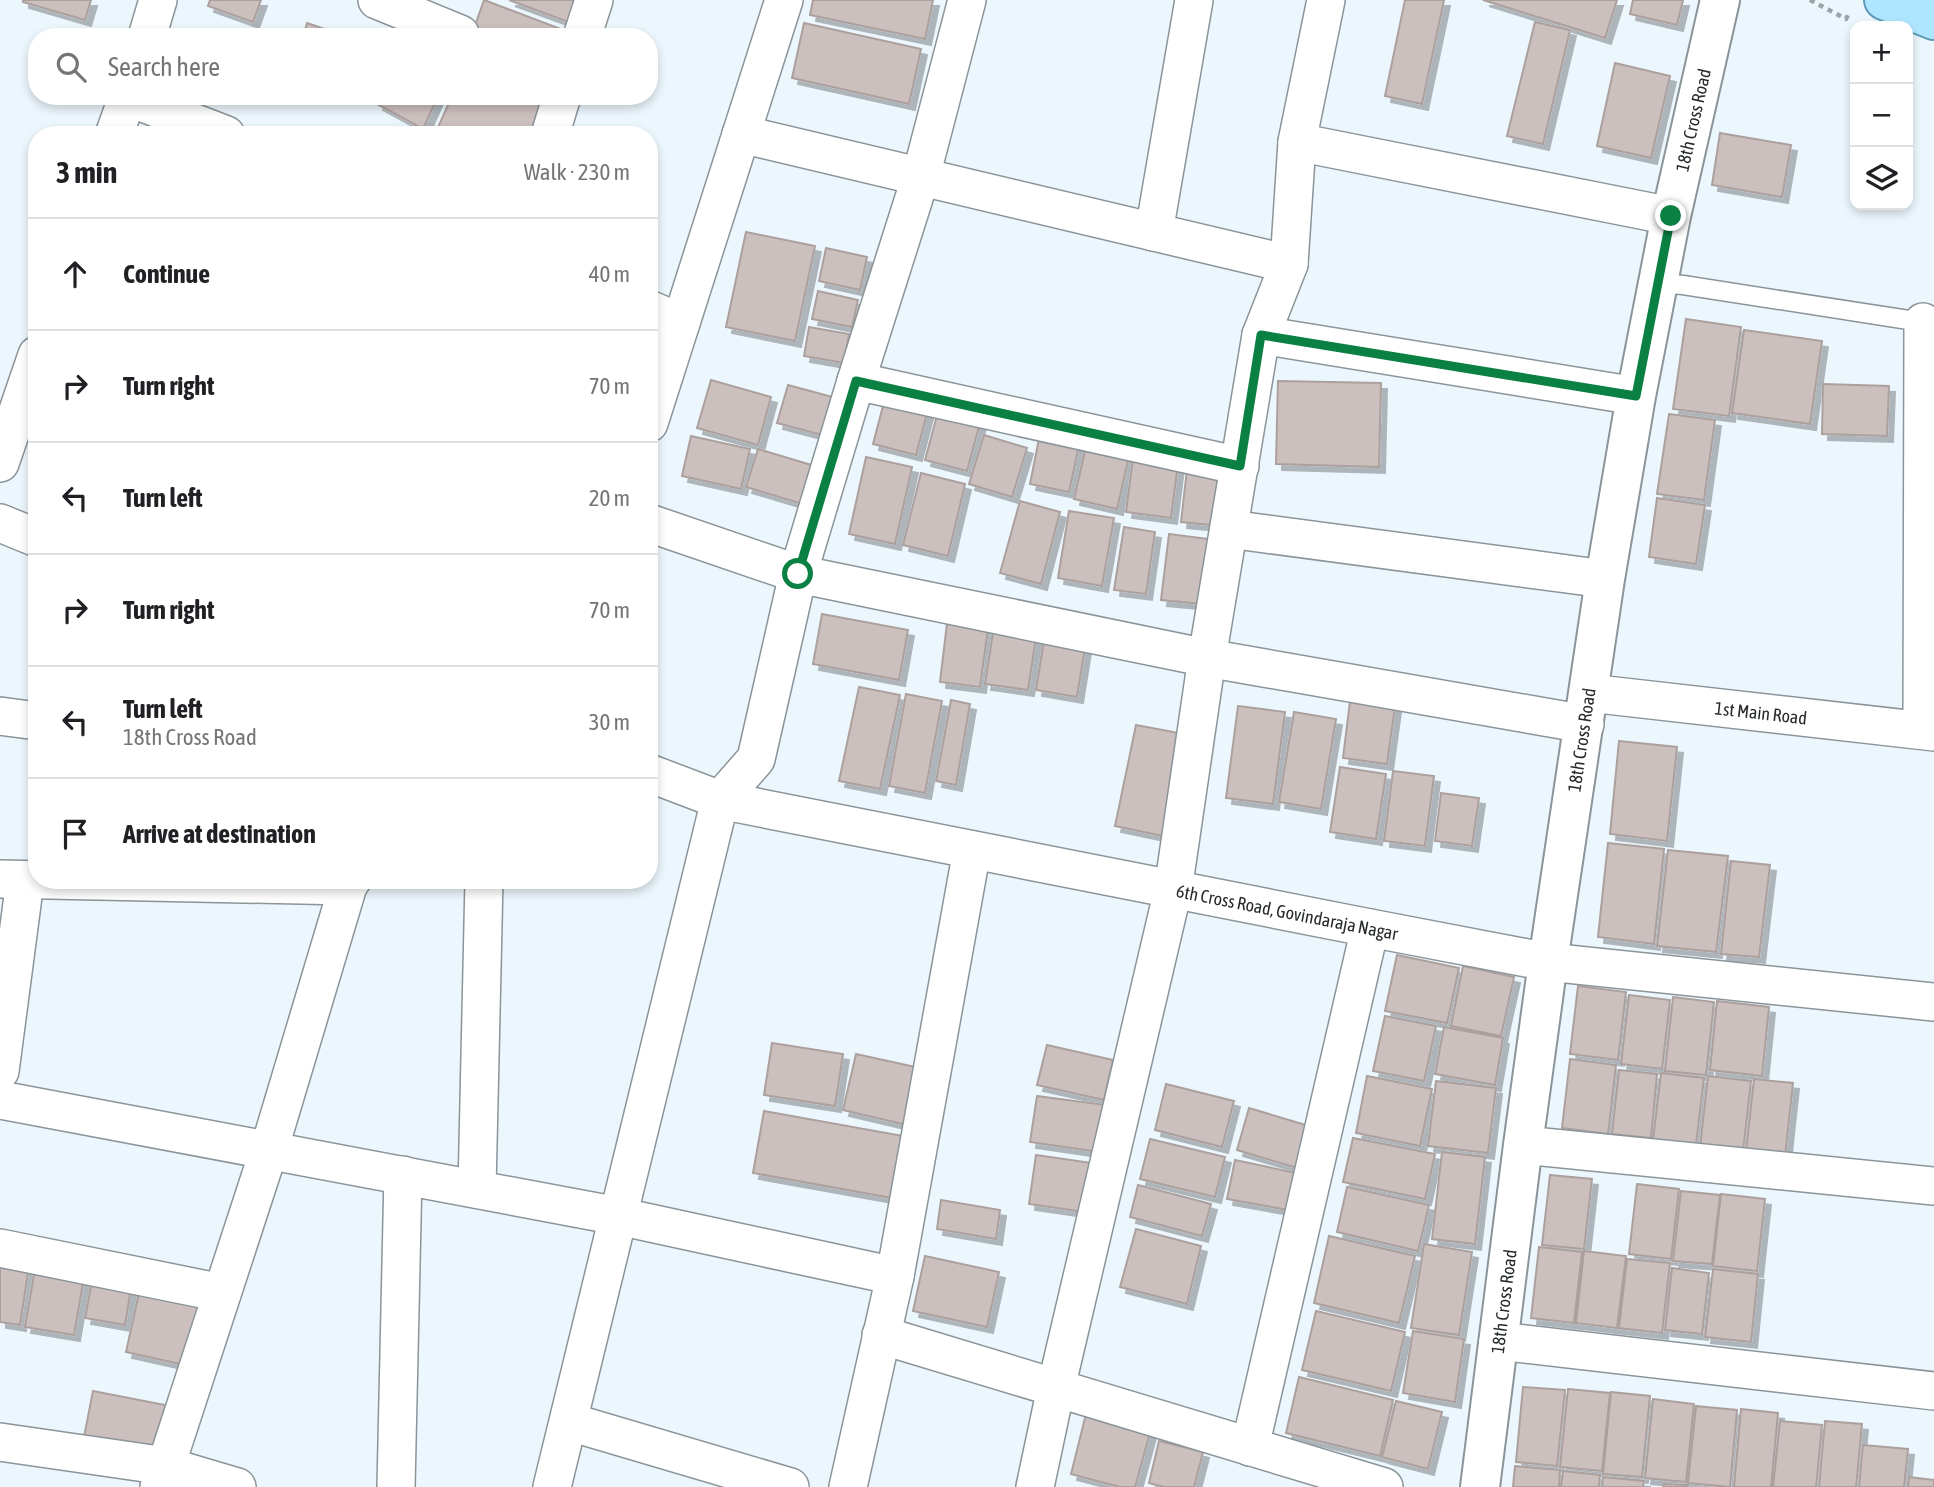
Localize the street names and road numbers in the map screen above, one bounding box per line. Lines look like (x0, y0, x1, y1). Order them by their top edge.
street label: 18th Cross Road (1671, 67, 1715, 173)
street label: 18th Cross Road (1563, 686, 1599, 793)
street label: 1st Main Road (1714, 697, 1808, 728)
street label: 6th Cross Road, Govindaraja Nagar (1175, 880, 1400, 944)
street label: 18th Cross Road (1486, 1248, 1520, 1355)

